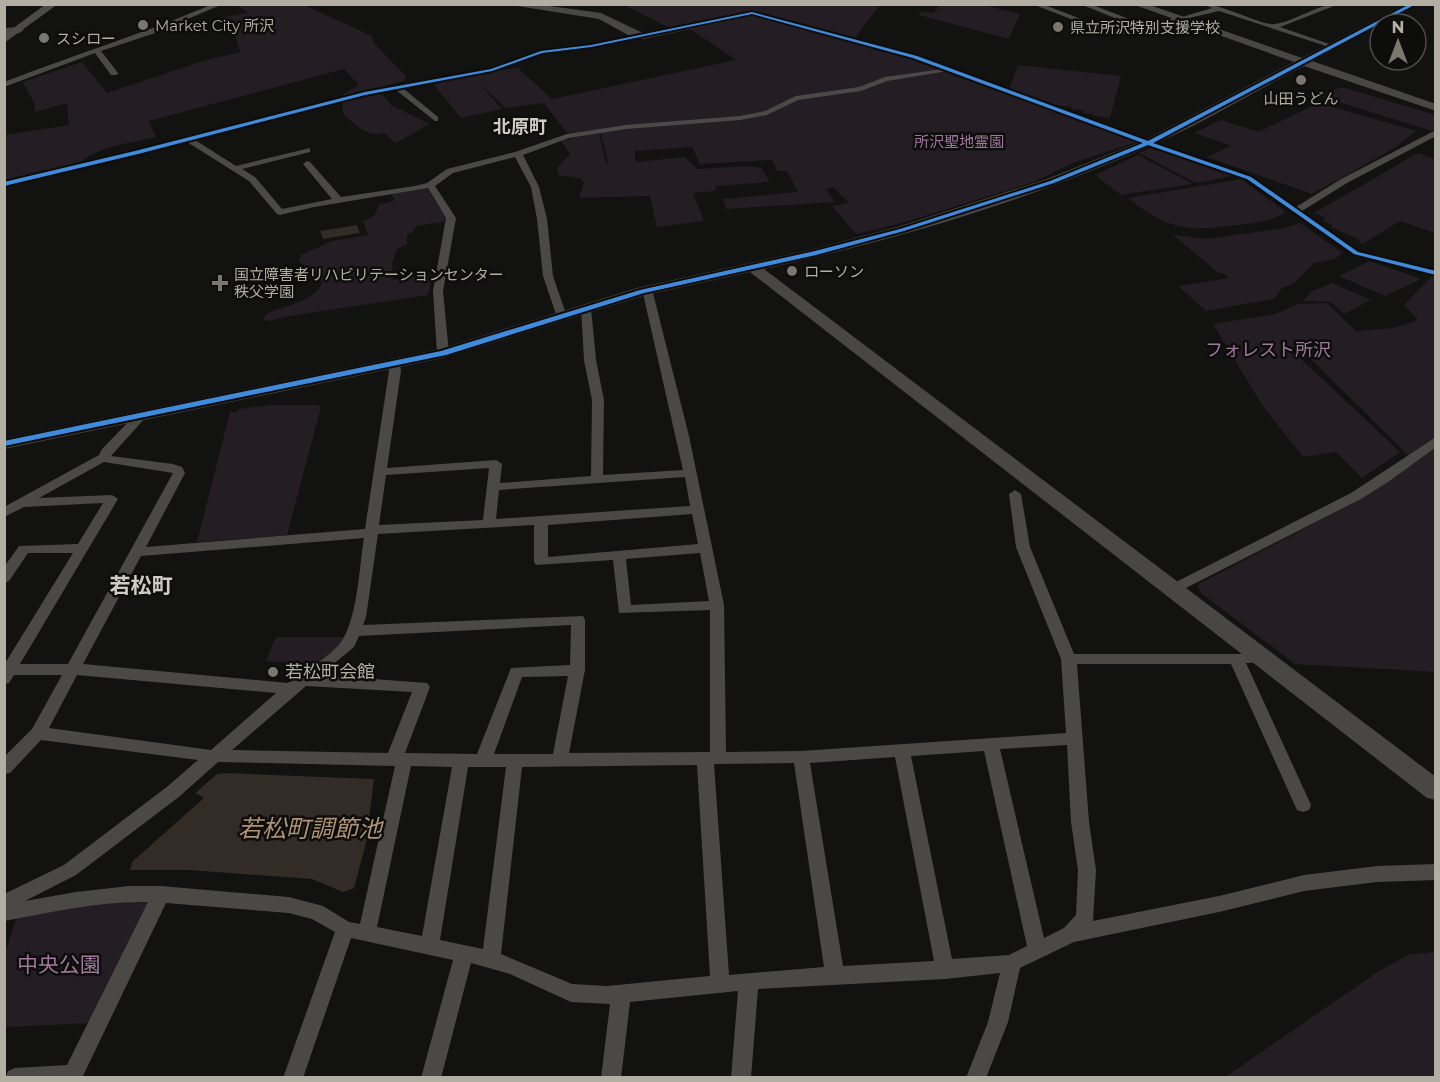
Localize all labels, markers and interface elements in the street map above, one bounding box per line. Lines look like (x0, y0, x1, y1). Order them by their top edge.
north arrow (1368, 12, 1428, 72)
place label: Market City 所沢 (155, 16, 274, 35)
marker: Market City 所沢 (136, 18, 150, 32)
place label: 県立所沢特別支援学校 (1070, 18, 1220, 37)
text: N (1392, 18, 1404, 37)
marker: 県立所沢特別支援学校 (1051, 20, 1065, 34)
place label: スシロー (56, 29, 116, 48)
marker: スシロー (37, 31, 51, 45)
marker: 山田うどん (1294, 73, 1308, 87)
place label: 山田うどん (1263, 89, 1339, 108)
district label: 北原町 (493, 116, 547, 138)
park label: 所沢聖地霊園 (914, 132, 1004, 151)
place label: ローソン (804, 262, 864, 281)
marker: ローソン (785, 264, 799, 278)
place label: 国立障害者リハビリテーションセンター 秩父学園 (234, 265, 504, 301)
marker: 国立障害者リハビリテーションセンター 秩父学園 (211, 274, 229, 292)
park label: フォレスト所沢 (1205, 339, 1331, 361)
district label: 若松町 (110, 573, 173, 598)
place label: 若松町会館 (285, 661, 375, 683)
marker: 若松町会館 (266, 665, 280, 679)
water label: 若松町調節池 (238, 814, 384, 843)
park label: 中央公園 (17, 952, 101, 977)

